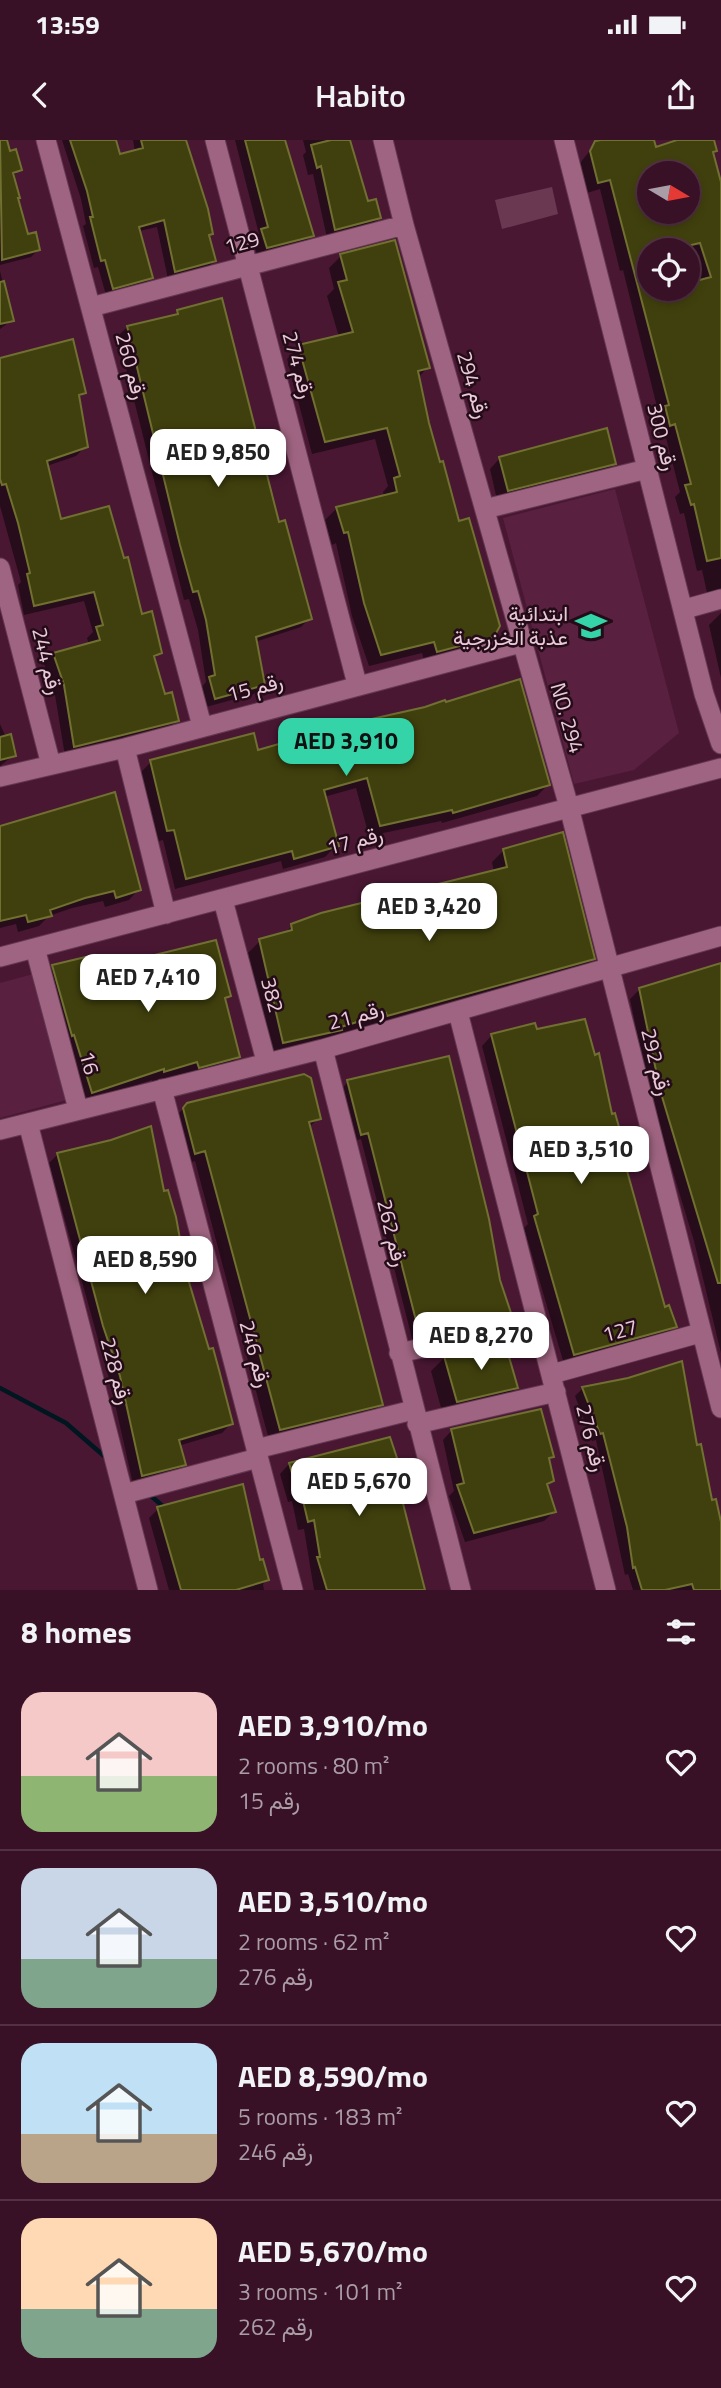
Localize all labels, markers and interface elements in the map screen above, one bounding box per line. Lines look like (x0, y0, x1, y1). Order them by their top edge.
text: 13:59 (35, 5, 100, 44)
text: Habito (315, 71, 406, 119)
icon: back (21, 76, 59, 114)
icon: share (662, 76, 700, 114)
north arrow (637, 161, 700, 224)
map controls (637, 161, 700, 301)
street label: 129 (221, 222, 263, 262)
button: locate (637, 238, 700, 301)
street label: رقم 274 (275, 327, 323, 402)
street label: رقم 260 (108, 328, 156, 403)
street label: رقم 294 (449, 347, 499, 422)
street label: رقم 300 (639, 400, 687, 474)
pin: AED 9,850 (138, 430, 298, 489)
text: AED 9,850 (166, 434, 270, 469)
place label: ابتدائية عذبة الخزرجية (453, 597, 568, 653)
school or university icon: ابتدائية عذبة الخزرجية (574, 609, 608, 643)
street label: رقم 244 (24, 624, 72, 698)
street label: رقم 15 (223, 664, 286, 710)
street label: NO. 294 (543, 679, 593, 757)
pin: AED 3,910 (266, 718, 426, 778)
text: AED 3,910 (294, 723, 398, 758)
street label: رقم 17 (323, 817, 386, 863)
pin: AED 3,420 (349, 884, 509, 943)
text: AED 3,420 (377, 888, 481, 923)
pin: AED 7,410 (68, 954, 228, 1014)
text: AED 7,410 (96, 959, 200, 994)
street label: 382 (253, 974, 293, 1016)
street label: رقم 21 (324, 992, 387, 1038)
street label: رقم 292 (633, 1025, 681, 1099)
street label: 16 (71, 1047, 108, 1078)
pin: AED 3,510 (501, 1126, 661, 1186)
text: AED 3,510 (529, 1131, 633, 1166)
street label: رقم 262 (369, 1196, 417, 1270)
pin: AED 8,590 (65, 1236, 225, 1296)
text: AED 8,590 (93, 1241, 197, 1276)
street label: 127 (599, 1310, 641, 1350)
pin: AED 8,270 (401, 1312, 561, 1372)
street label: رقم 246 (232, 1316, 280, 1391)
text: AED 8,270 (429, 1317, 533, 1352)
street label: رقم 228 (93, 1333, 141, 1408)
street label: رقم 276 (568, 1401, 616, 1475)
pin: AED 5,670 (279, 1458, 439, 1518)
text: AED 5,670 (307, 1463, 411, 1498)
text: 8 homes (21, 1609, 132, 1655)
icon: filters (662, 1613, 700, 1651)
text: AED 3,910/mo (238, 1702, 428, 1748)
icon: home (77, 1720, 161, 1804)
icon: heart (662, 1743, 700, 1781)
text: 2 rooms · 80 m² (238, 1748, 389, 1783)
text: رقم 15 (238, 1783, 300, 1818)
text: AED 3,510/mo (238, 1878, 428, 1924)
icon: home (77, 1896, 161, 1980)
icon: heart (662, 1919, 700, 1957)
text: 2 rooms · 62 m² (238, 1924, 389, 1959)
text: رقم 276 (238, 1959, 313, 1994)
text: AED 8,590/mo (238, 2053, 428, 2099)
icon: home (77, 2071, 161, 2155)
icon: heart (662, 2094, 700, 2132)
text: 5 rooms · 183 m² (238, 2099, 402, 2134)
text: رقم 246 (238, 2134, 313, 2169)
text: AED 5,670/mo (238, 2228, 428, 2274)
icon: home (77, 2246, 161, 2330)
icon: heart (662, 2269, 700, 2307)
text: 3 rooms · 101 m² (238, 2274, 402, 2309)
text: رقم 262 (238, 2309, 313, 2344)

